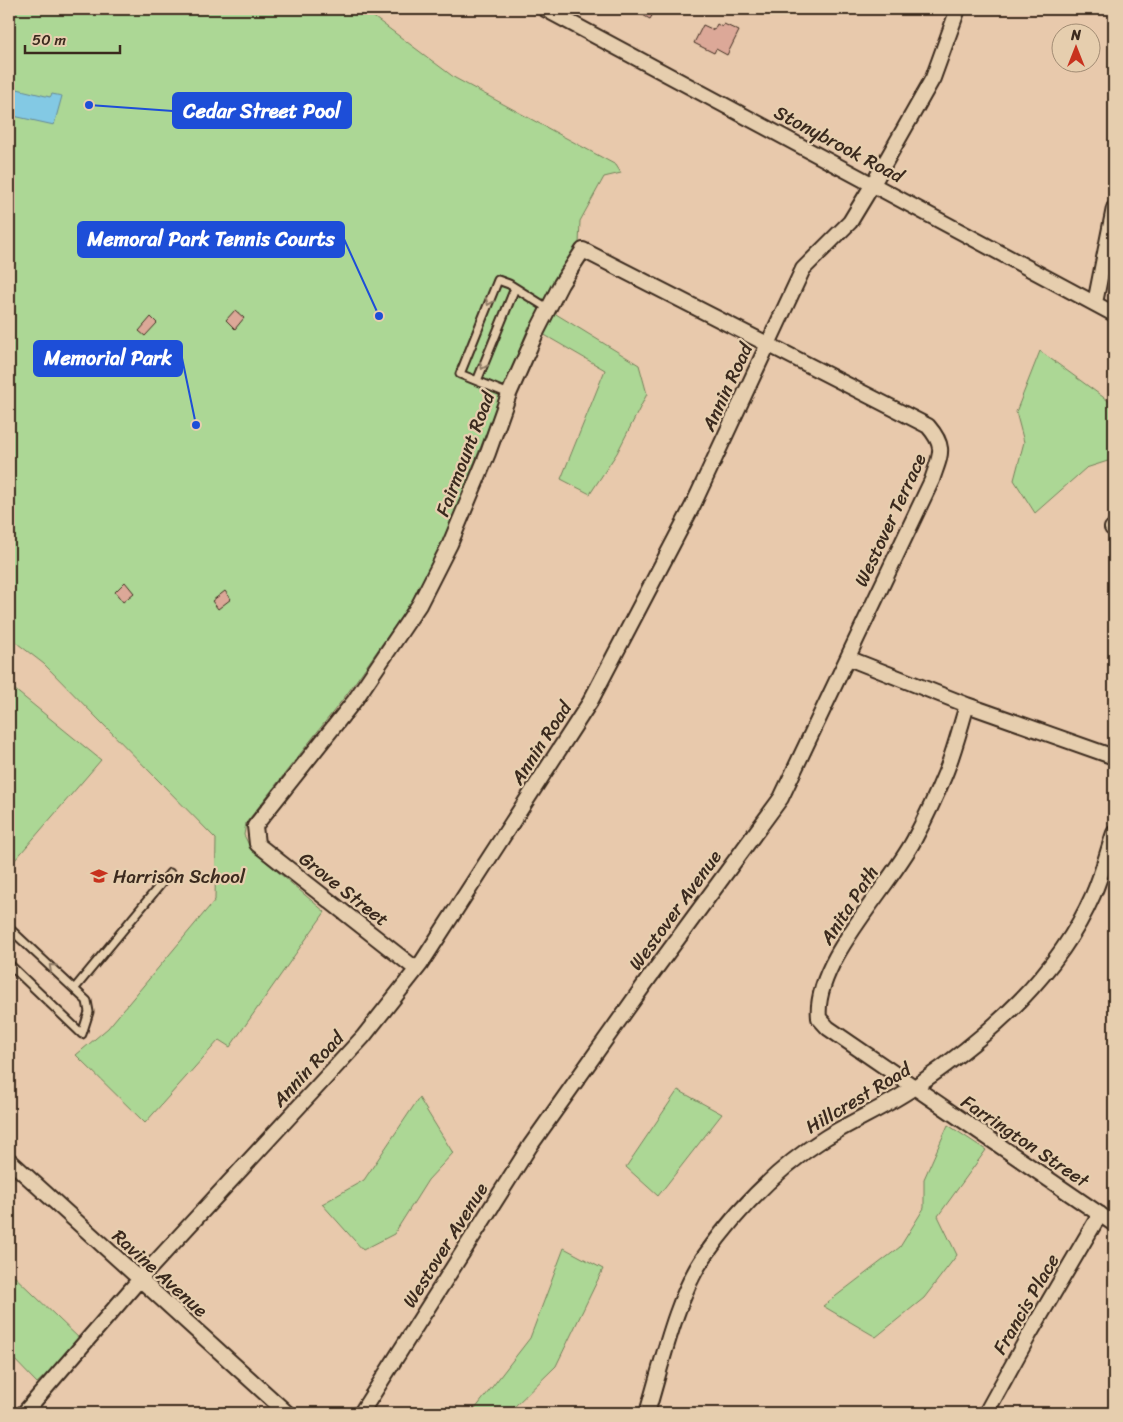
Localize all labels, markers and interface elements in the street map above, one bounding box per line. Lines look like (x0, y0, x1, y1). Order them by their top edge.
scale bar (25, 22, 120, 54)
north arrow (1050, 22, 1100, 72)
text: N (1070, 23, 1081, 48)
text: 50 m (32, 27, 67, 53)
callout: Cedar Street Pool (173, 93, 351, 128)
text: Cedar Street Pool (182, 94, 342, 129)
street label: Stonybrook Road (768, 96, 912, 193)
callout: Memoral Park Tennis Courts (78, 222, 344, 257)
text: Memoral Park Tennis Courts (86, 222, 336, 257)
one-way arrow (485, 298, 495, 306)
street label: Annin Road (692, 336, 763, 438)
callout: Memorial Park (34, 341, 182, 376)
text: Memorial Park (43, 341, 172, 376)
one-way arrow (479, 361, 490, 370)
street label: Fairmount Road (426, 386, 504, 521)
street label: Westover Terrace (845, 448, 935, 592)
street label: Annin Road (501, 693, 582, 792)
street label: Grove Street (292, 843, 396, 935)
street label: Westover Avenue (620, 843, 730, 977)
street label: Anita Path (810, 858, 887, 952)
place label: Harrison School (113, 860, 246, 893)
school or university icon: Harrison School (89, 866, 109, 886)
one-way arrow (48, 963, 57, 972)
street label: Annin Road (263, 1022, 354, 1115)
street label: Hillcrest Road (799, 1052, 919, 1143)
street label: Farrington Street (954, 1086, 1097, 1197)
street label: Westover Avenue (393, 1176, 497, 1314)
street label: Ravine Avenue (104, 1221, 216, 1325)
street label: Francis Place (984, 1247, 1068, 1361)

